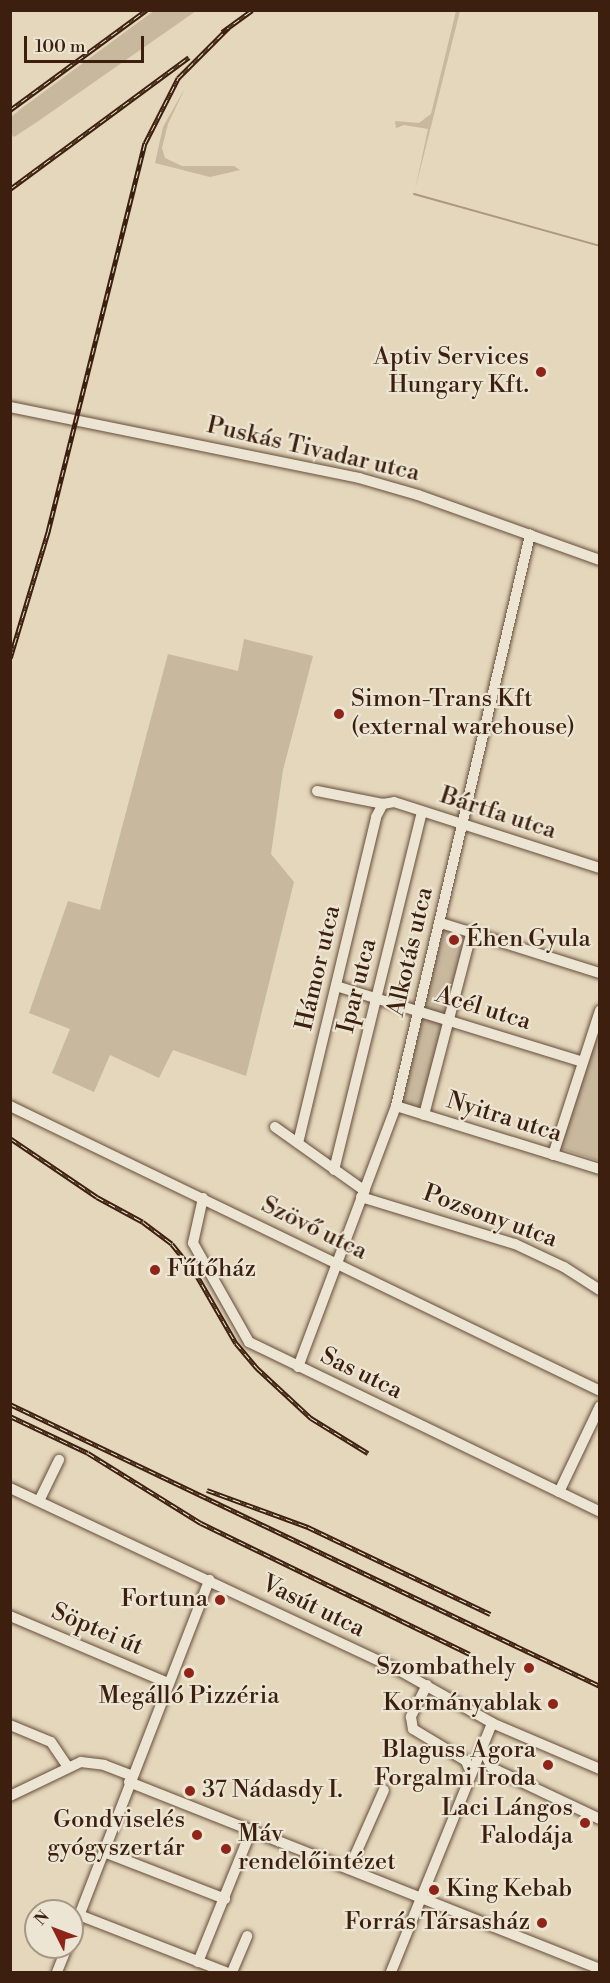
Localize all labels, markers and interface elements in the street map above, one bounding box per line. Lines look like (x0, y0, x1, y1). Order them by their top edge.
scale bar (27, 24, 147, 62)
text: 100 m (35, 35, 86, 58)
place label: Aptiv Services Hungary Kft. (374, 344, 529, 400)
marker: Aptiv Services Hungary Kft. (534, 365, 548, 379)
street label: Puskás Tivadar utca (204, 411, 422, 489)
place label: Simon-Trans Kft (external warehouse) (351, 686, 575, 742)
marker: Simon-Trans Kft (external warehouse) (332, 707, 346, 721)
street label: Bártfa utca (436, 782, 560, 846)
street label: Alkotás utca (382, 885, 440, 1019)
street label: Hámor utca (291, 903, 347, 1033)
place label: Éhen Gyula (466, 926, 591, 954)
marker: Éhen Gyula (447, 933, 461, 947)
street label: Ipar utca (332, 936, 384, 1036)
street label: Acél utca (432, 981, 534, 1037)
street label: Nyitra utca (443, 1087, 565, 1149)
street label: Pozsony utca (419, 1179, 561, 1255)
street label: Szövő utca (256, 1191, 372, 1267)
place label: Fűtőház (167, 1256, 256, 1284)
marker: Fűtőház (148, 1263, 162, 1277)
street label: Sas utca (315, 1342, 407, 1406)
street label: Vasút utca (257, 1570, 369, 1644)
place label: Fortuna (121, 1586, 208, 1614)
marker: Fortuna (213, 1593, 227, 1607)
street label: Söptei út (47, 1598, 147, 1662)
place label: Szombathely (376, 1654, 516, 1682)
marker: Szombathely (520, 1659, 538, 1677)
marker: Megálló Pizzéria (182, 1666, 196, 1680)
place label: Megálló Pizzéria (99, 1683, 279, 1711)
place label: Kormányablak (383, 1690, 541, 1718)
marker: Kormányablak (546, 1697, 560, 1711)
place label: Blaguss Agora Forgalmi Iroda (374, 1737, 536, 1793)
marker: Blaguss Agora Forgalmi Iroda (541, 1758, 555, 1772)
place label: 37 Nádasdy I. (202, 1777, 343, 1805)
marker: 37 Nádasdy I. (183, 1784, 197, 1798)
place label: Laci Lángos Falodája (441, 1795, 573, 1851)
place label: Gondviselés gyógyszertár (47, 1807, 185, 1863)
marker: Laci Lángos Falodája (578, 1816, 592, 1830)
place label: Máv rendelőintézet (238, 1821, 396, 1877)
marker: Gondviselés gyógyszertár (190, 1828, 204, 1842)
marker: Máv rendelőintézet (219, 1842, 233, 1856)
place label: King Kebab (446, 1876, 572, 1904)
marker: King Kebab (427, 1883, 441, 1897)
north arrow (24, 1899, 84, 1959)
text: N (30, 1907, 54, 1930)
place label: Forrás Társasház (345, 1909, 530, 1937)
marker: Forrás Társasház (535, 1916, 549, 1930)

